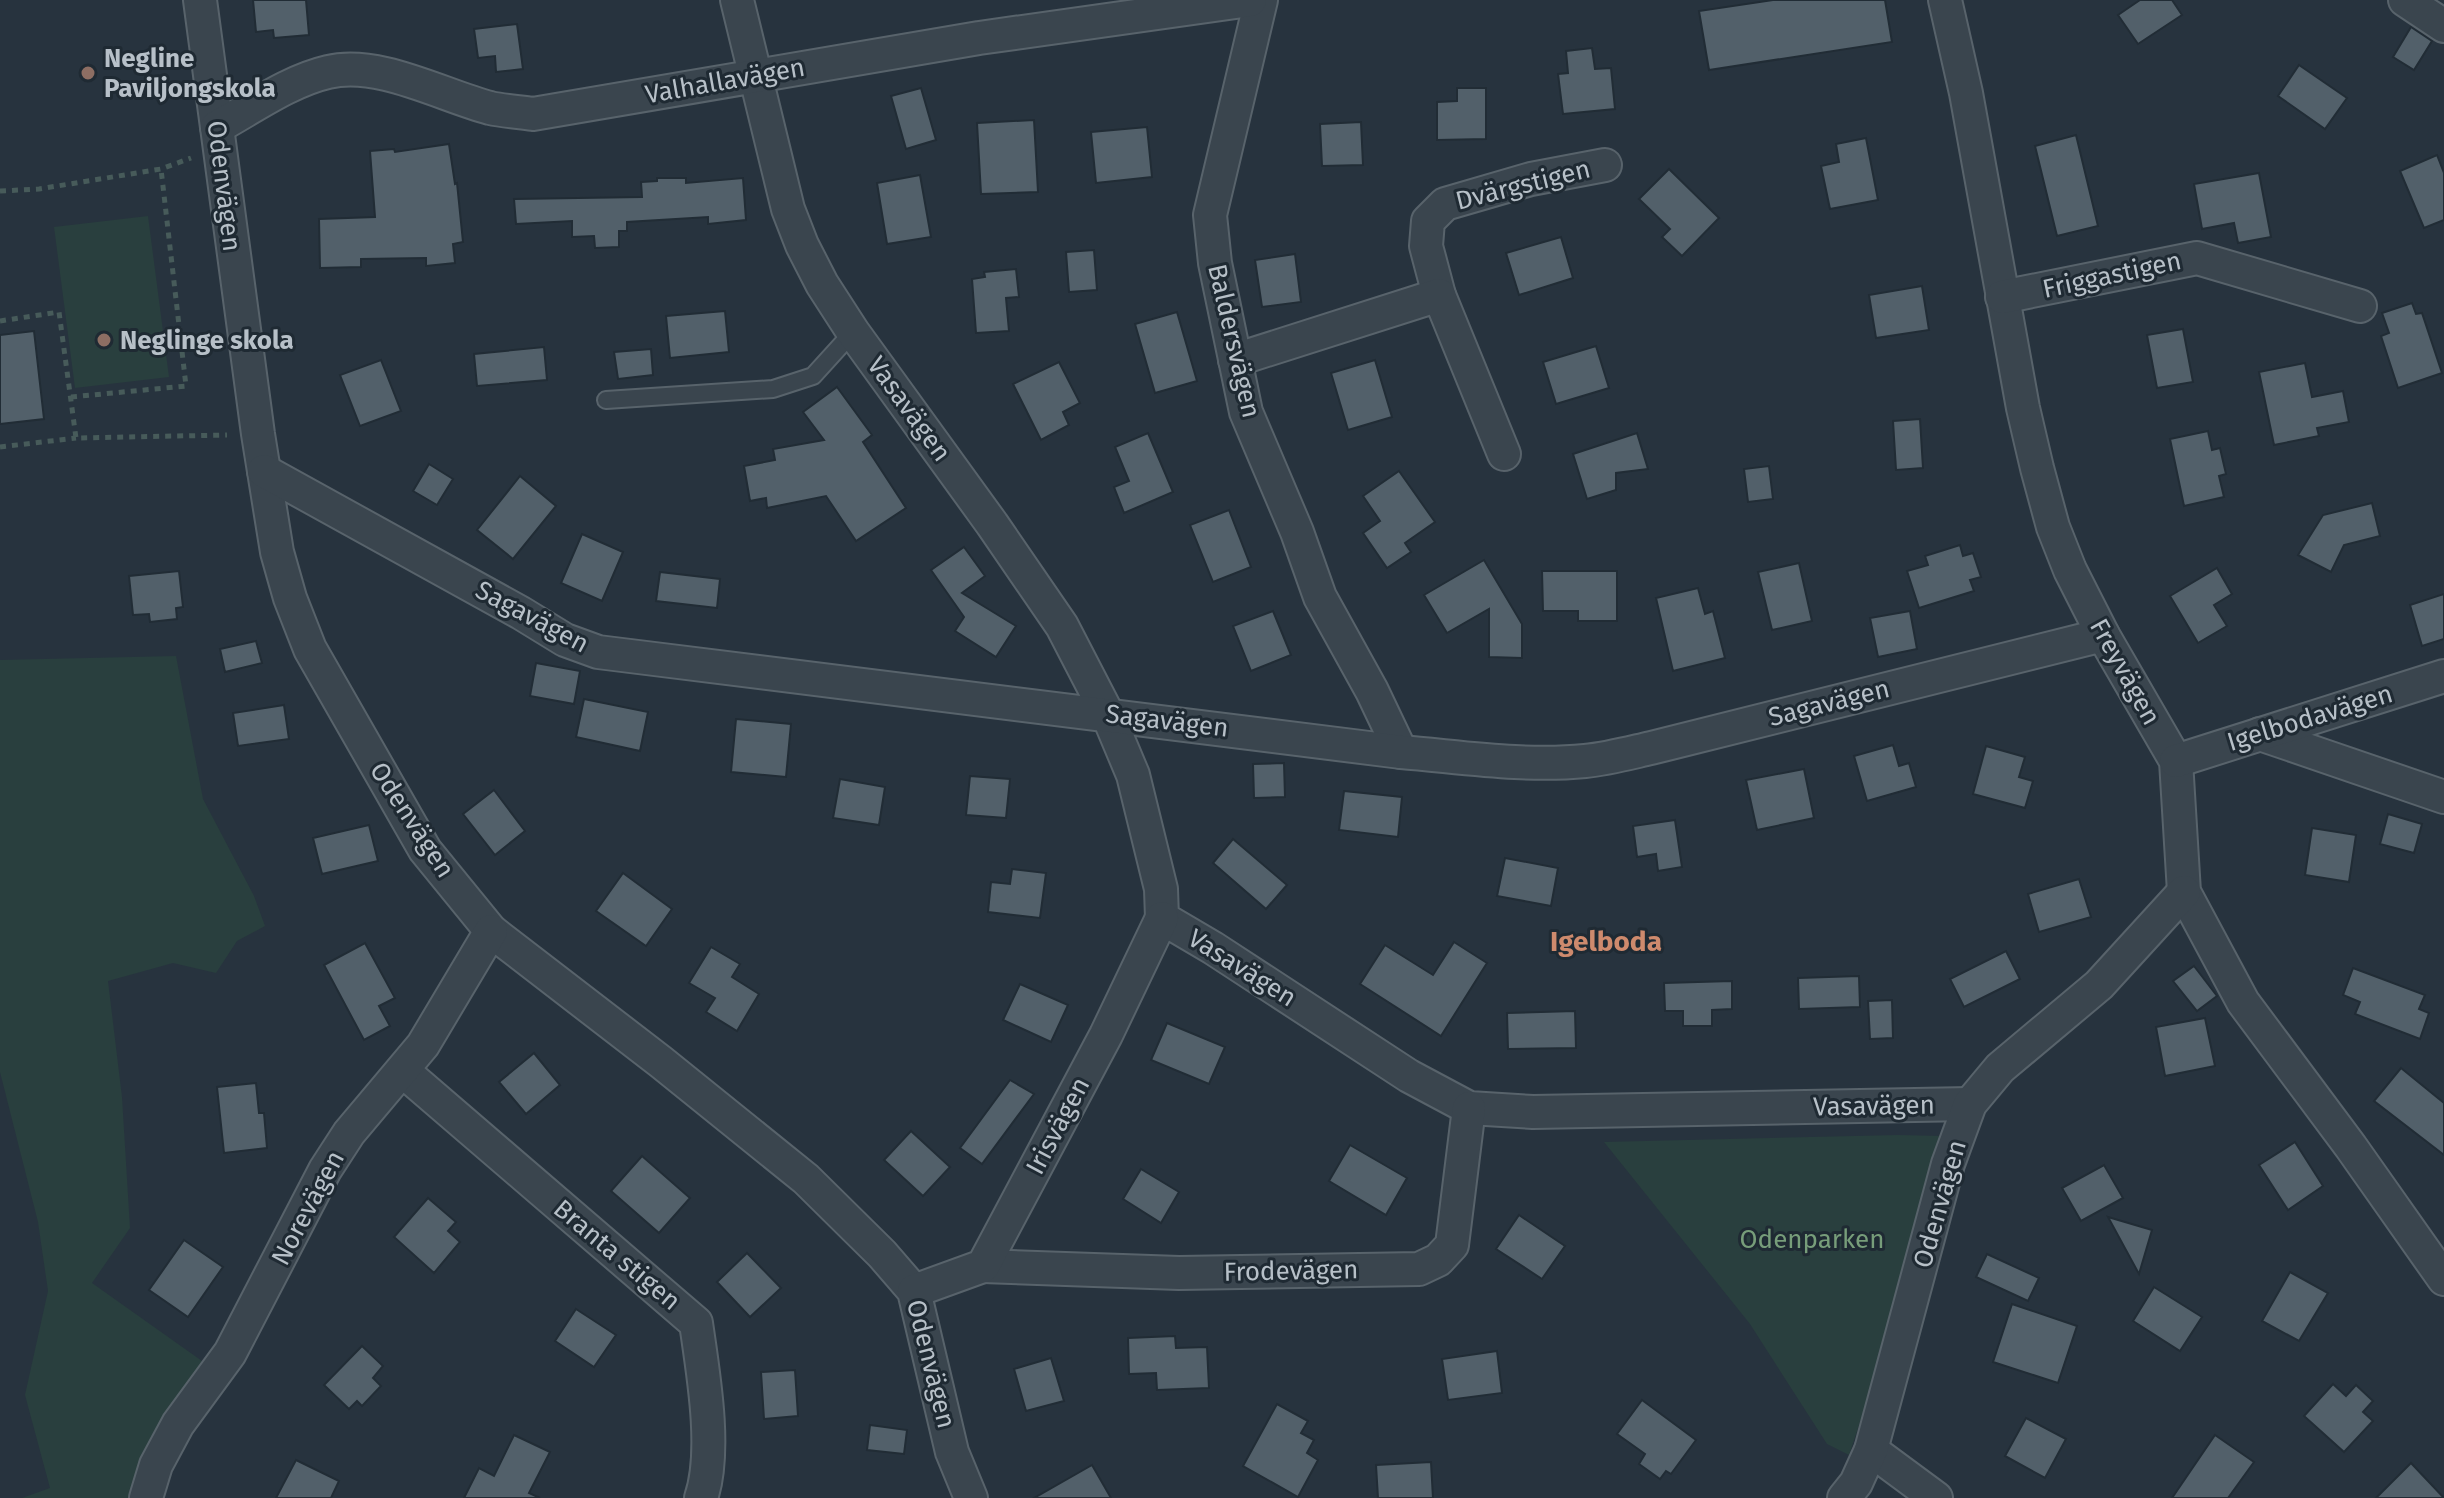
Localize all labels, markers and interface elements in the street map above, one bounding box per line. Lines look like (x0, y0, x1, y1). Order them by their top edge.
place label: Negline Paviljongskola (104, 43, 276, 104)
street label: Valhallavägen (643, 52, 807, 110)
marker: Negline Paviljongskola (79, 64, 97, 82)
street label: Odenvägen (201, 119, 247, 253)
street label: Dvärgstigen (1452, 153, 1594, 217)
street label: Friggastigen (2040, 245, 2184, 305)
street label: Baldersvägen (1201, 261, 1267, 421)
place label: Neglinge skola (120, 325, 294, 356)
marker: Neglinge skola (95, 331, 113, 349)
street label: Vasavägen (861, 351, 957, 467)
street label: Sagavägen (470, 574, 594, 660)
street label: Freyvägen (2083, 613, 2167, 731)
street label: Sagavägen (1765, 673, 1893, 733)
street label: Igelbodavägen (2224, 678, 2396, 758)
street label: Sagavägen (1104, 698, 1230, 744)
street label: Odenvägen (363, 756, 461, 884)
street label: Vasavägen (1182, 923, 1302, 1013)
district label: Igelboda (1550, 925, 1662, 958)
street label: Irisvägen (1020, 1072, 1096, 1180)
street label: Vasavägen (1813, 1089, 1935, 1123)
street label: Odenvägen (1907, 1137, 1973, 1271)
street label: Norevägen (265, 1146, 351, 1270)
street label: Branta stigen (547, 1193, 687, 1317)
park label: Odenparken (1740, 1224, 1884, 1255)
street label: Frodevägen (1223, 1254, 1359, 1288)
street label: Odenvägen (900, 1296, 962, 1432)

